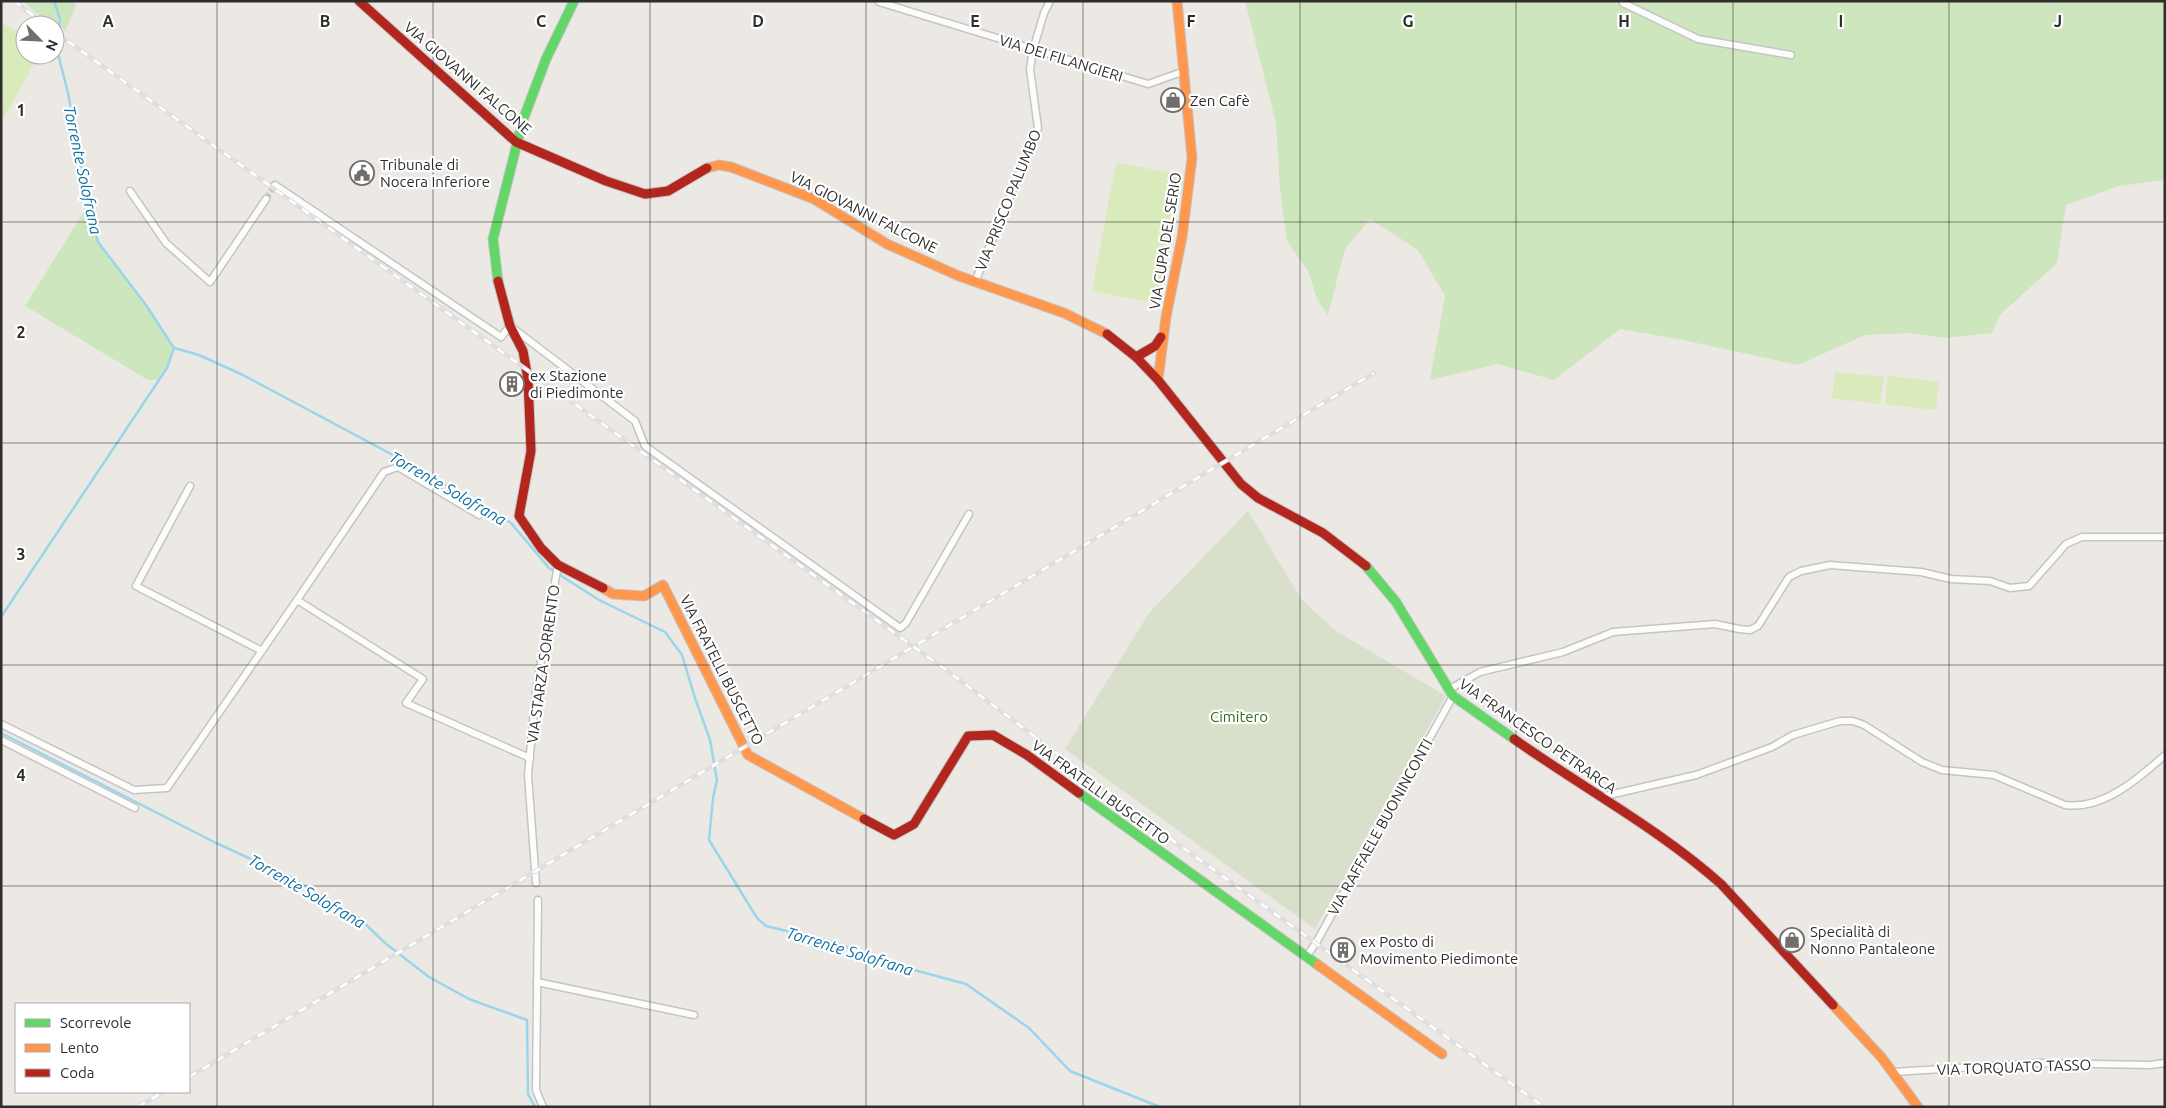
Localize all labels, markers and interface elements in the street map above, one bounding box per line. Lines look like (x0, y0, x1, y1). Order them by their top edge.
text: A (102, 12, 114, 30)
text: B (320, 12, 330, 30)
text: C (536, 12, 546, 30)
text: D (752, 12, 764, 30)
text: E (970, 12, 980, 30)
text: F (1187, 12, 1196, 30)
text: G (1402, 12, 1414, 30)
text: H (1618, 12, 1630, 30)
text: I (1839, 12, 1843, 30)
text: J (2054, 12, 2062, 30)
north arrow (15, 15, 65, 65)
street label: VIA GIOVANNI FALCONE (401, 18, 535, 138)
street label: VIA DEI FILANGIERI (997, 31, 1125, 85)
text: N (42, 37, 61, 53)
shop icon: Zen Cafè (1160, 87, 1186, 113)
place label: Zen Cafè (1190, 92, 1250, 109)
text: 1 (16, 101, 26, 119)
water label: Torrente Solofrana (61, 104, 106, 237)
street label: VIA PRISCO PALUMBO (972, 127, 1044, 273)
place label: Tribunale di Nocera Inferiore (380, 156, 490, 190)
public building icon: Tribunale di Nocera Inferiore (349, 160, 375, 186)
street label: VIA GIOVANNI FALCONE (787, 167, 941, 257)
street label: VIA CUPA DEL SERIO (1146, 171, 1184, 311)
text: 2 (16, 323, 26, 341)
place label: ex Stazione di Piedimonte (530, 367, 624, 401)
building icon: ex Stazione di Piedimonte (499, 371, 525, 397)
water label: Torrente Solofrana (387, 447, 510, 529)
text: 3 (16, 545, 26, 563)
street label: VIA STARZA SORRENTO (523, 583, 563, 745)
street label: VIA FRATELLI BUSCETTO (677, 592, 767, 748)
street label: VIA FRANCESCO PETRARCA (1456, 675, 1620, 797)
park label: Cimitero (1210, 708, 1268, 725)
street label: VIA FRATELLI BUSCETTO (1029, 736, 1173, 848)
street label: VIA RAFFAELE BUONINCONTI (1324, 736, 1436, 918)
text: 4 (16, 766, 26, 784)
water label: Torrente Solofrana (246, 850, 369, 932)
water label: Torrente Solofrana (784, 923, 916, 979)
place label: Specialità di Nonno Pantaleone (1810, 923, 1935, 957)
shop icon: Specialità di Nonno Pantaleone (1779, 927, 1805, 953)
place label: ex Posto di Movimento Piedimonte (1360, 933, 1518, 967)
building icon: ex Posto di Movimento Piedimonte (1330, 937, 1356, 963)
legend (15, 1003, 190, 1093)
text: Scorrevole (60, 1014, 131, 1031)
text: Lento (60, 1039, 99, 1056)
street label: VIA TORQUATO TASSO (1937, 1056, 2091, 1078)
text: Coda (60, 1064, 94, 1081)

